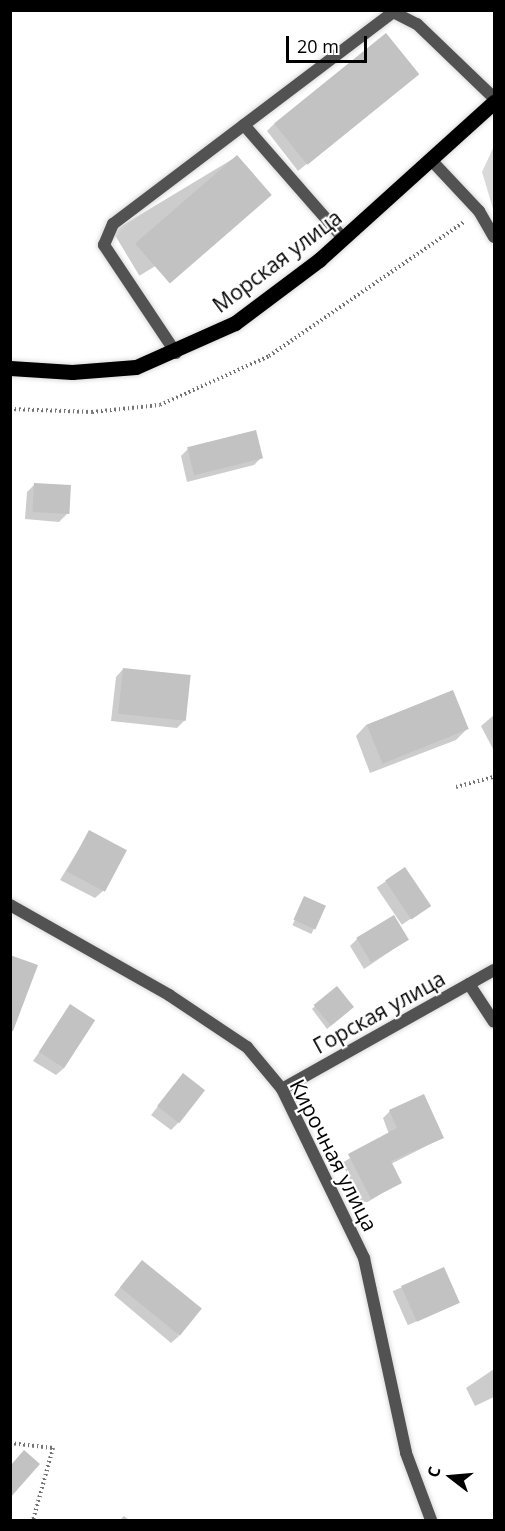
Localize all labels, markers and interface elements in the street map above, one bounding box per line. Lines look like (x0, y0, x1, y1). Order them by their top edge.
scale bar (289, 24, 370, 62)
text: 20 m (297, 34, 339, 58)
street label: Морская улица (208, 204, 346, 318)
street label: Горская улица (309, 965, 449, 1059)
street label: Кирочная улица (285, 1075, 383, 1235)
north arrow (421, 1447, 481, 1507)
text: С (422, 1464, 446, 1480)

